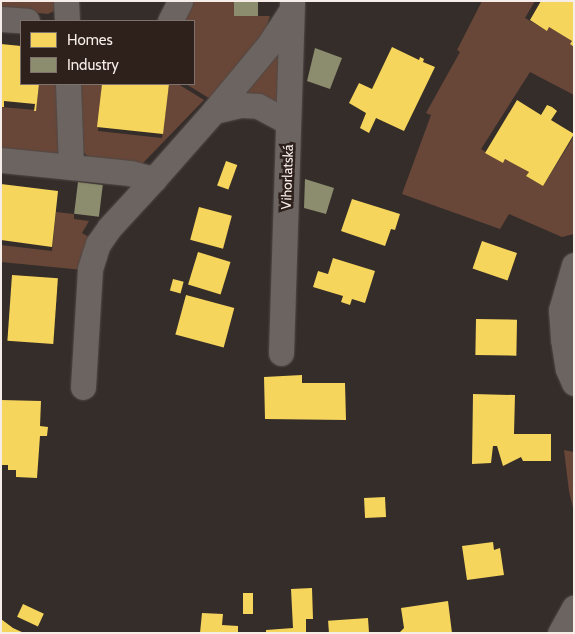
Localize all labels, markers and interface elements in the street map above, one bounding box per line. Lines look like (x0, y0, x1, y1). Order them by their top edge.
legend (20, 20, 195, 85)
text: Homes (67, 31, 113, 49)
text: Industry (67, 56, 119, 74)
street label: Vihorlatská (277, 144, 297, 210)

